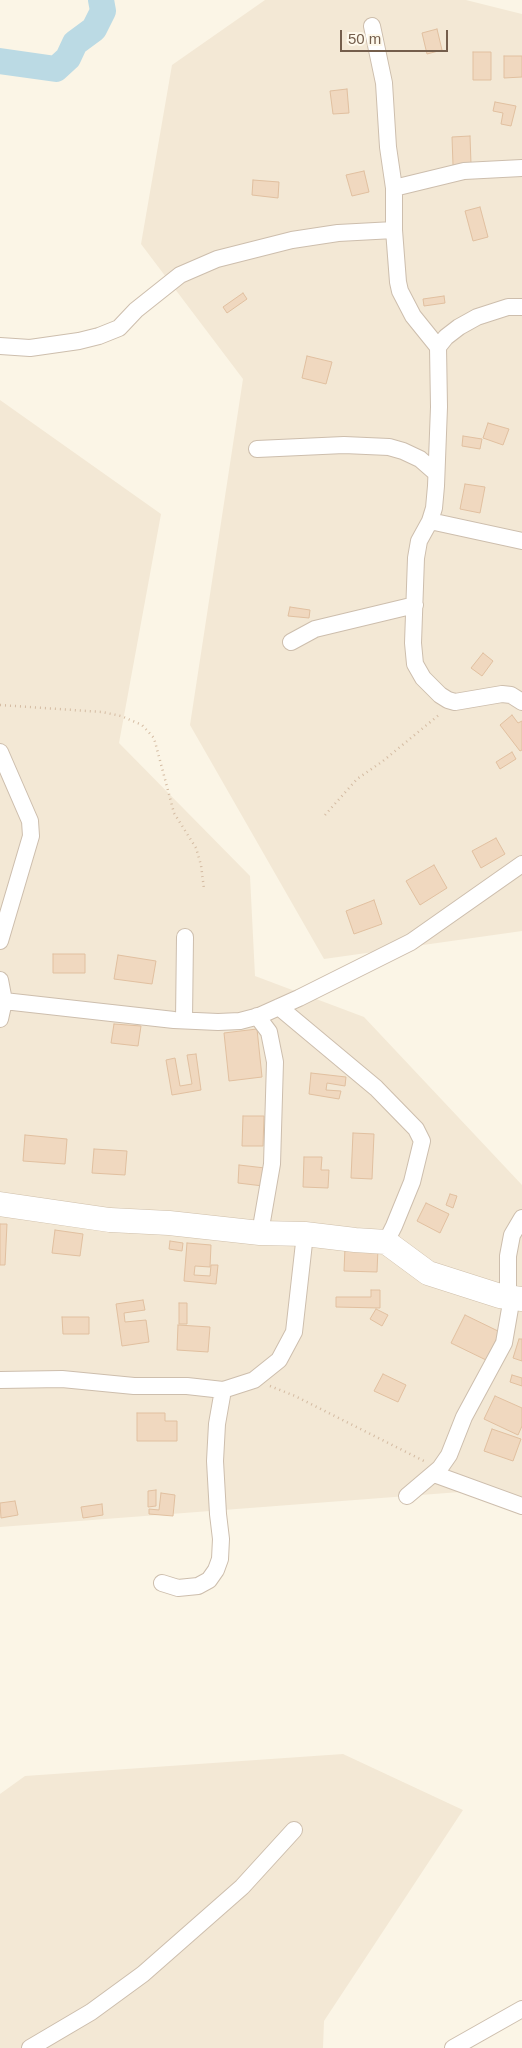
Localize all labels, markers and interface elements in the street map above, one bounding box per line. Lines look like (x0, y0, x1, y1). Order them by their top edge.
scale bar (342, 20, 450, 52)
text: 50 m (348, 30, 381, 47)

